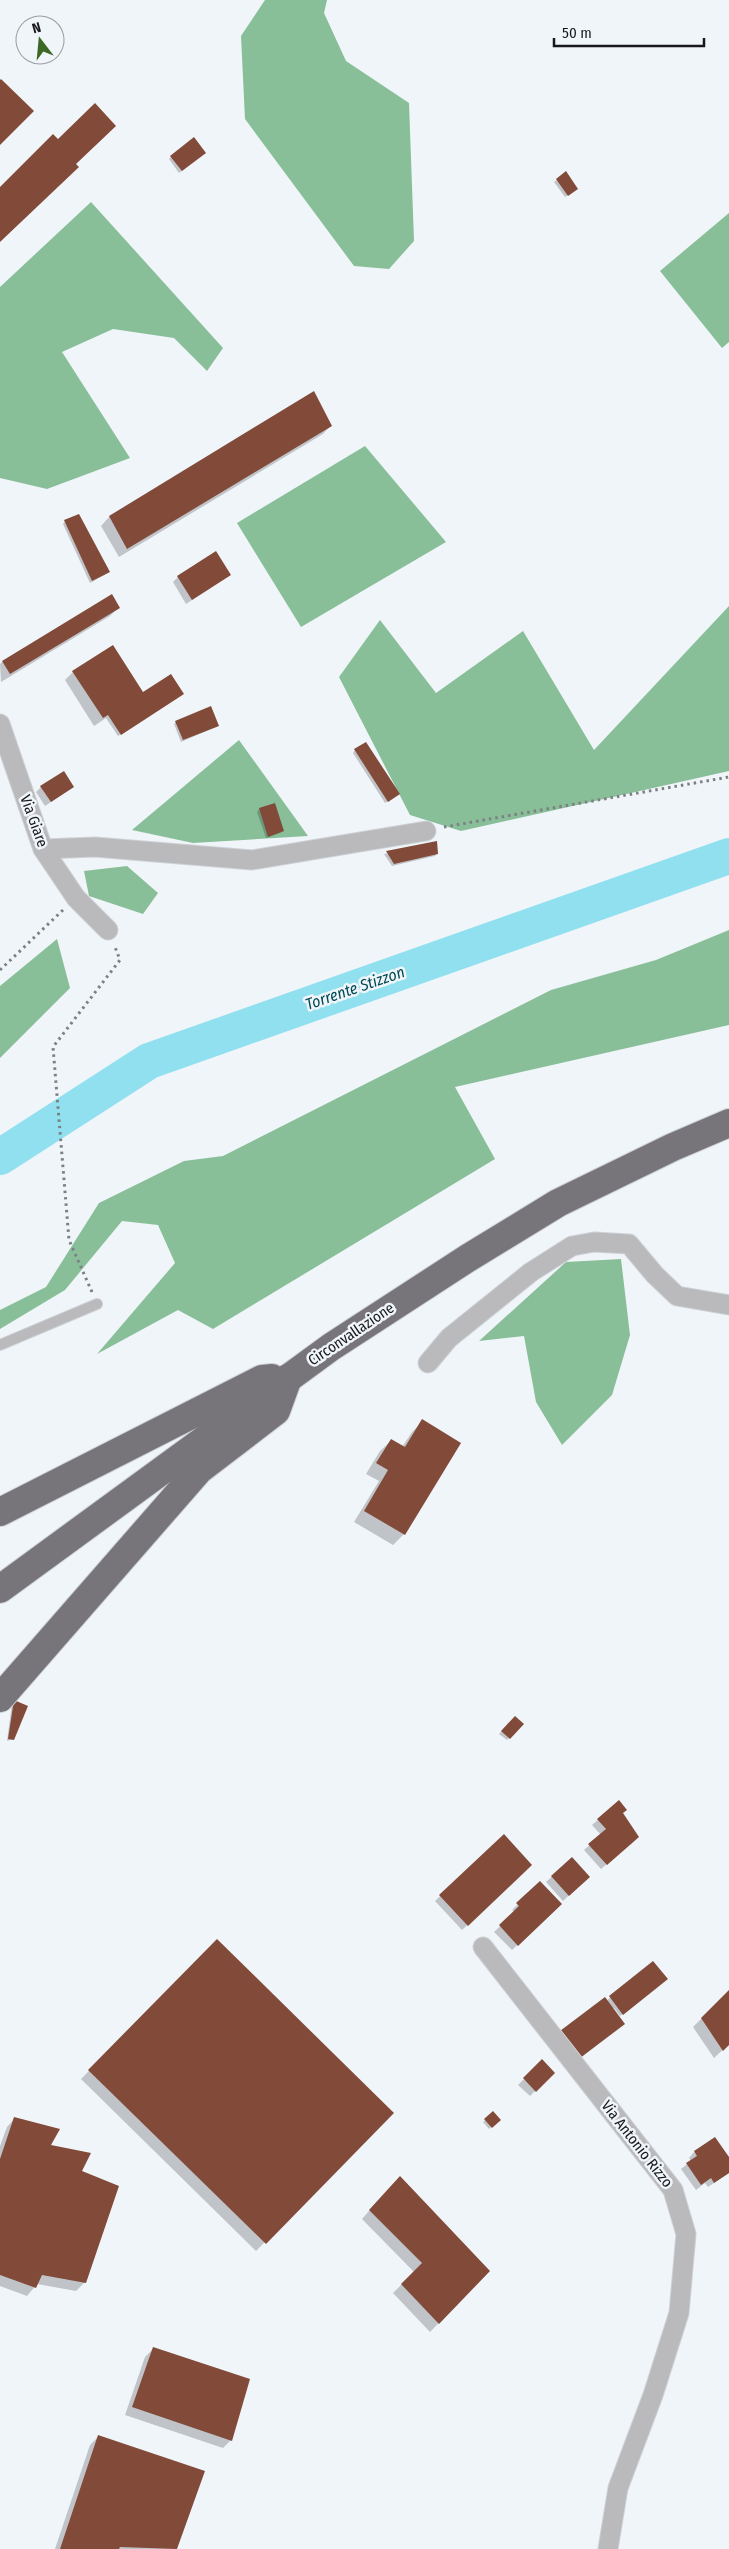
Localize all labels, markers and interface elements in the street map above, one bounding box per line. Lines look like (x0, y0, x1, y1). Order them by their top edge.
north arrow (15, 15, 65, 65)
scale bar (554, 15, 704, 47)
text: N (30, 19, 43, 37)
text: 50 m (562, 24, 592, 42)
street label: Via Giare (16, 792, 52, 850)
water label: Torrente Stizzon (303, 962, 407, 1014)
street label: Circonvallazione (305, 1299, 397, 1369)
street label: Via Antonio Rizzo (597, 2097, 677, 2191)

